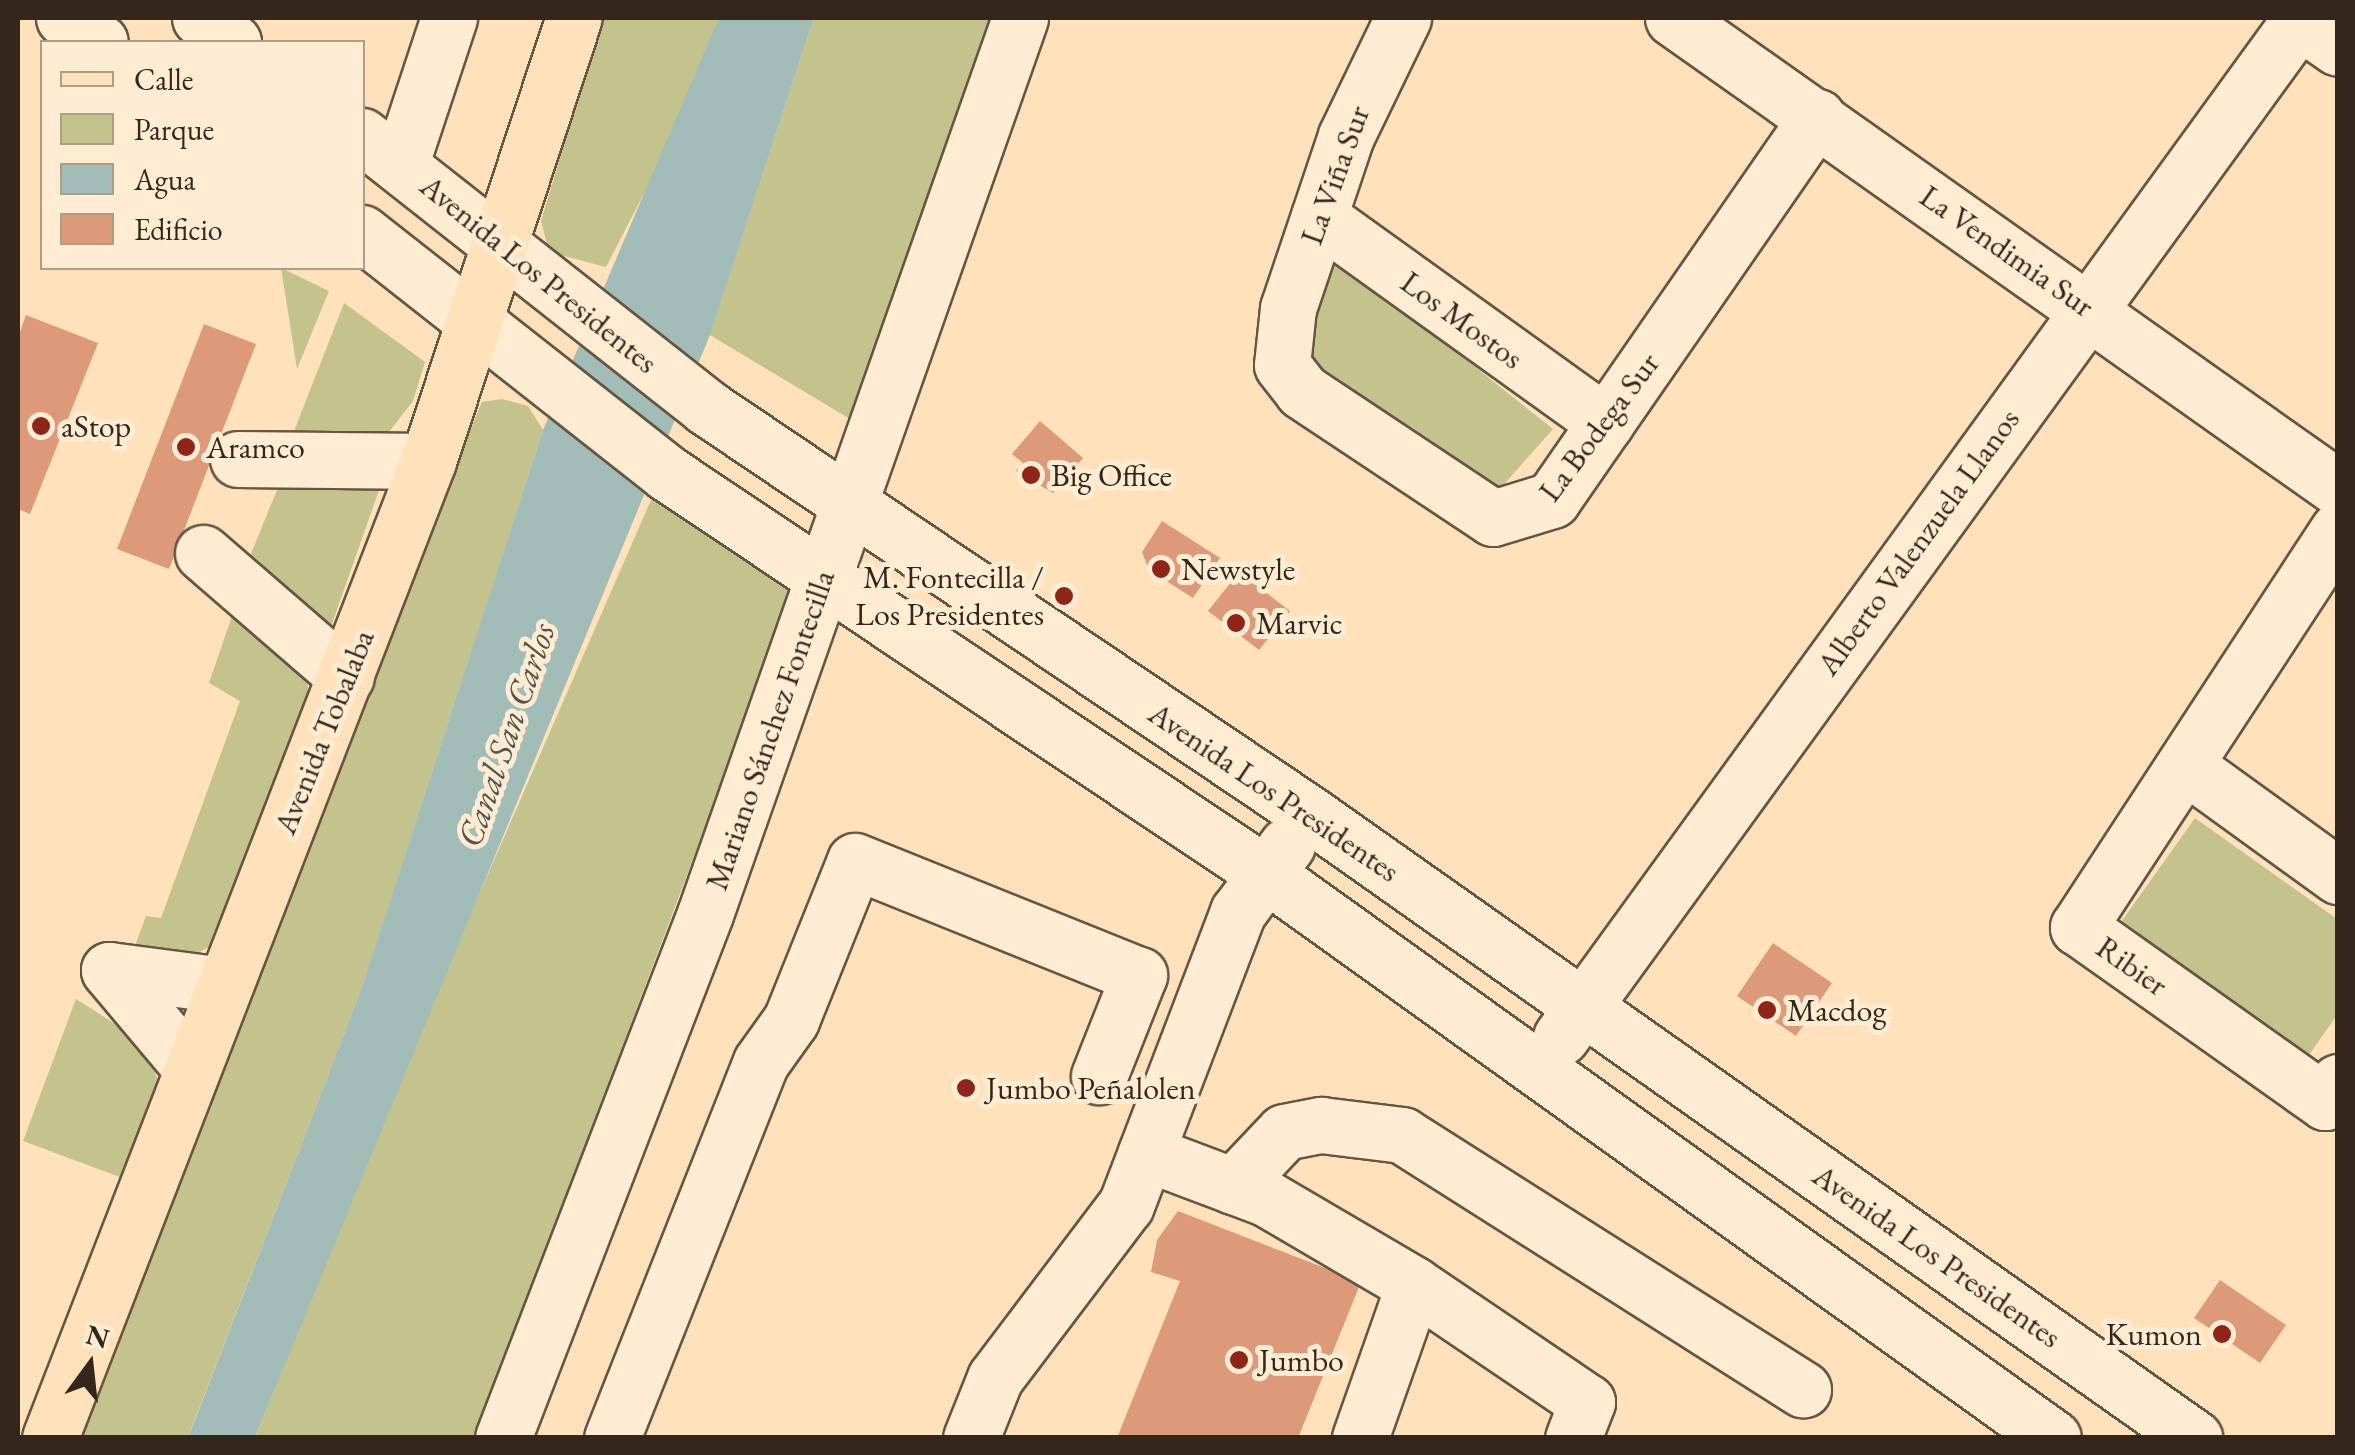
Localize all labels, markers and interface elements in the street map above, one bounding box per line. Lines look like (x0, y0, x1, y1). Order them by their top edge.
legend (40, 40, 365, 270)
text: Calle (134, 60, 193, 99)
street label: La Viña Sur (1292, 100, 1378, 250)
text: Parque (134, 110, 214, 149)
text: Agua (134, 160, 196, 199)
street label: Avenida Los Presidentes (413, 166, 665, 382)
street label: La Vendimia Sur (1912, 177, 2102, 325)
text: Edificio (134, 210, 223, 249)
street label: Los Mostos (1393, 263, 1531, 377)
street label: La Bodega Sur (1531, 345, 1667, 509)
street label: Alberto Valenzuela Llanos (1808, 401, 2028, 683)
place label: aStop (61, 407, 131, 445)
marker: aStop (30, 415, 52, 437)
place label: Aramco (206, 428, 305, 466)
marker: Aramco (175, 436, 197, 458)
place label: Big Office (1051, 456, 1172, 494)
marker: Big Office (1020, 464, 1042, 486)
place label: Newstyle (1181, 550, 1295, 588)
marker: Newstyle (1150, 558, 1172, 580)
place label: M. Fontecilla / Los Presidentes (855, 559, 1044, 634)
street label: Mariano Sánchez Fontecilla (697, 565, 843, 895)
marker: M. Fontecilla / Los Presidentes (1053, 585, 1075, 607)
place label: Marvic (1256, 604, 1343, 642)
marker: Marvic (1225, 612, 1247, 634)
water label: Canal San Carlos (448, 618, 564, 852)
street label: Avenida Tobalaba (266, 624, 382, 840)
street label: Avenida Los Presidentes (1141, 694, 1407, 890)
street label: Ribier (2089, 928, 2175, 1004)
place label: Macdog (1787, 991, 1886, 1029)
marker: Macdog (1756, 999, 1778, 1021)
place label: Jumbo Peñalolen (986, 1069, 1196, 1107)
marker: Jumbo Peñalolen (955, 1077, 977, 1099)
street label: Avenida Los Presidentes (1805, 1156, 2069, 1356)
north arrow (40, 1315, 140, 1415)
place label: Kumon (2106, 1315, 2202, 1353)
text: N (82, 1316, 113, 1356)
marker: Kumon (2211, 1323, 2233, 1345)
place label: Jumbo (1259, 1341, 1344, 1379)
marker: Jumbo (1228, 1349, 1250, 1371)

